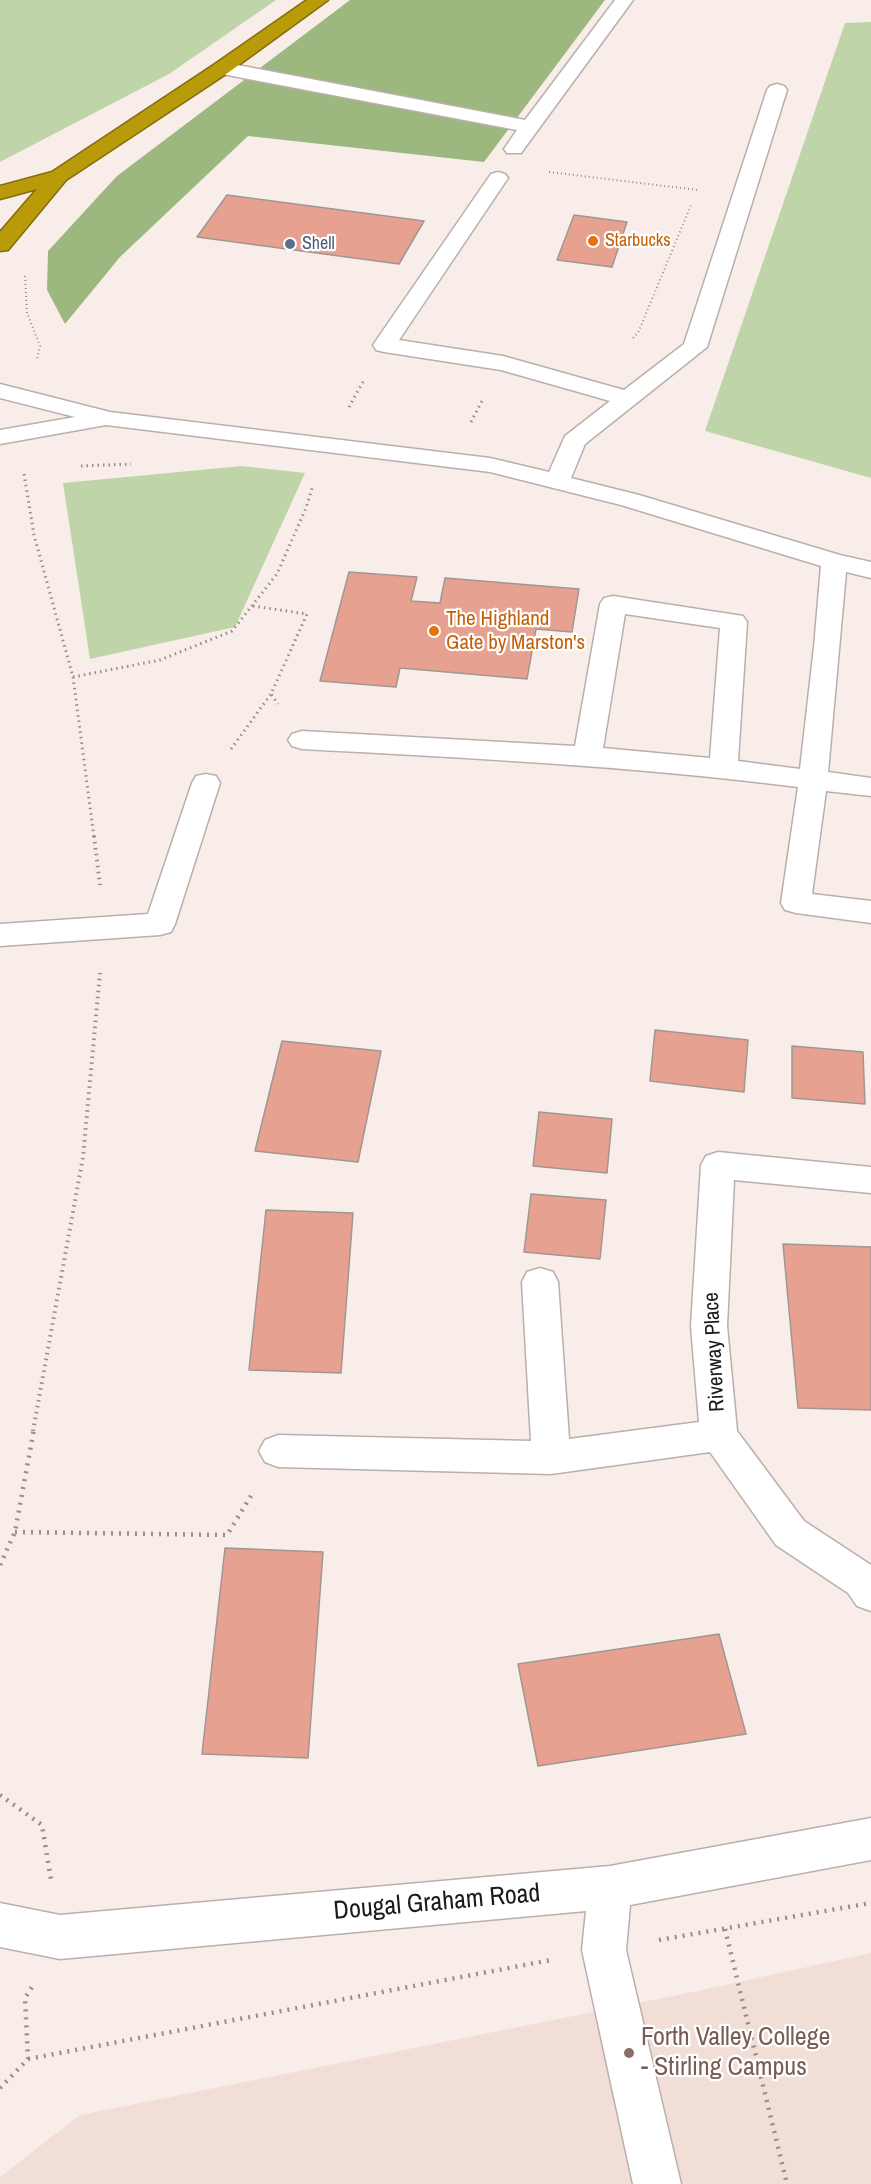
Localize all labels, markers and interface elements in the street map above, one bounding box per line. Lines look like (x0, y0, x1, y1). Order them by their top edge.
place label: Starbucks (605, 230, 671, 252)
place label: Shell (302, 233, 335, 255)
marker: Starbucks (586, 234, 600, 248)
marker: Shell (283, 237, 297, 251)
place label: The Highland Gate by Marston's (446, 606, 585, 656)
marker: The Highland Gate by Marston's (427, 624, 441, 638)
street label: Riverway Place (699, 1292, 731, 1412)
street label: Dougal Graham Road (332, 1878, 542, 1928)
place label: Forth Valley College - Stirling Campus (641, 2022, 830, 2084)
marker: Forth Valley College - Stirling Campus (622, 2046, 636, 2060)

